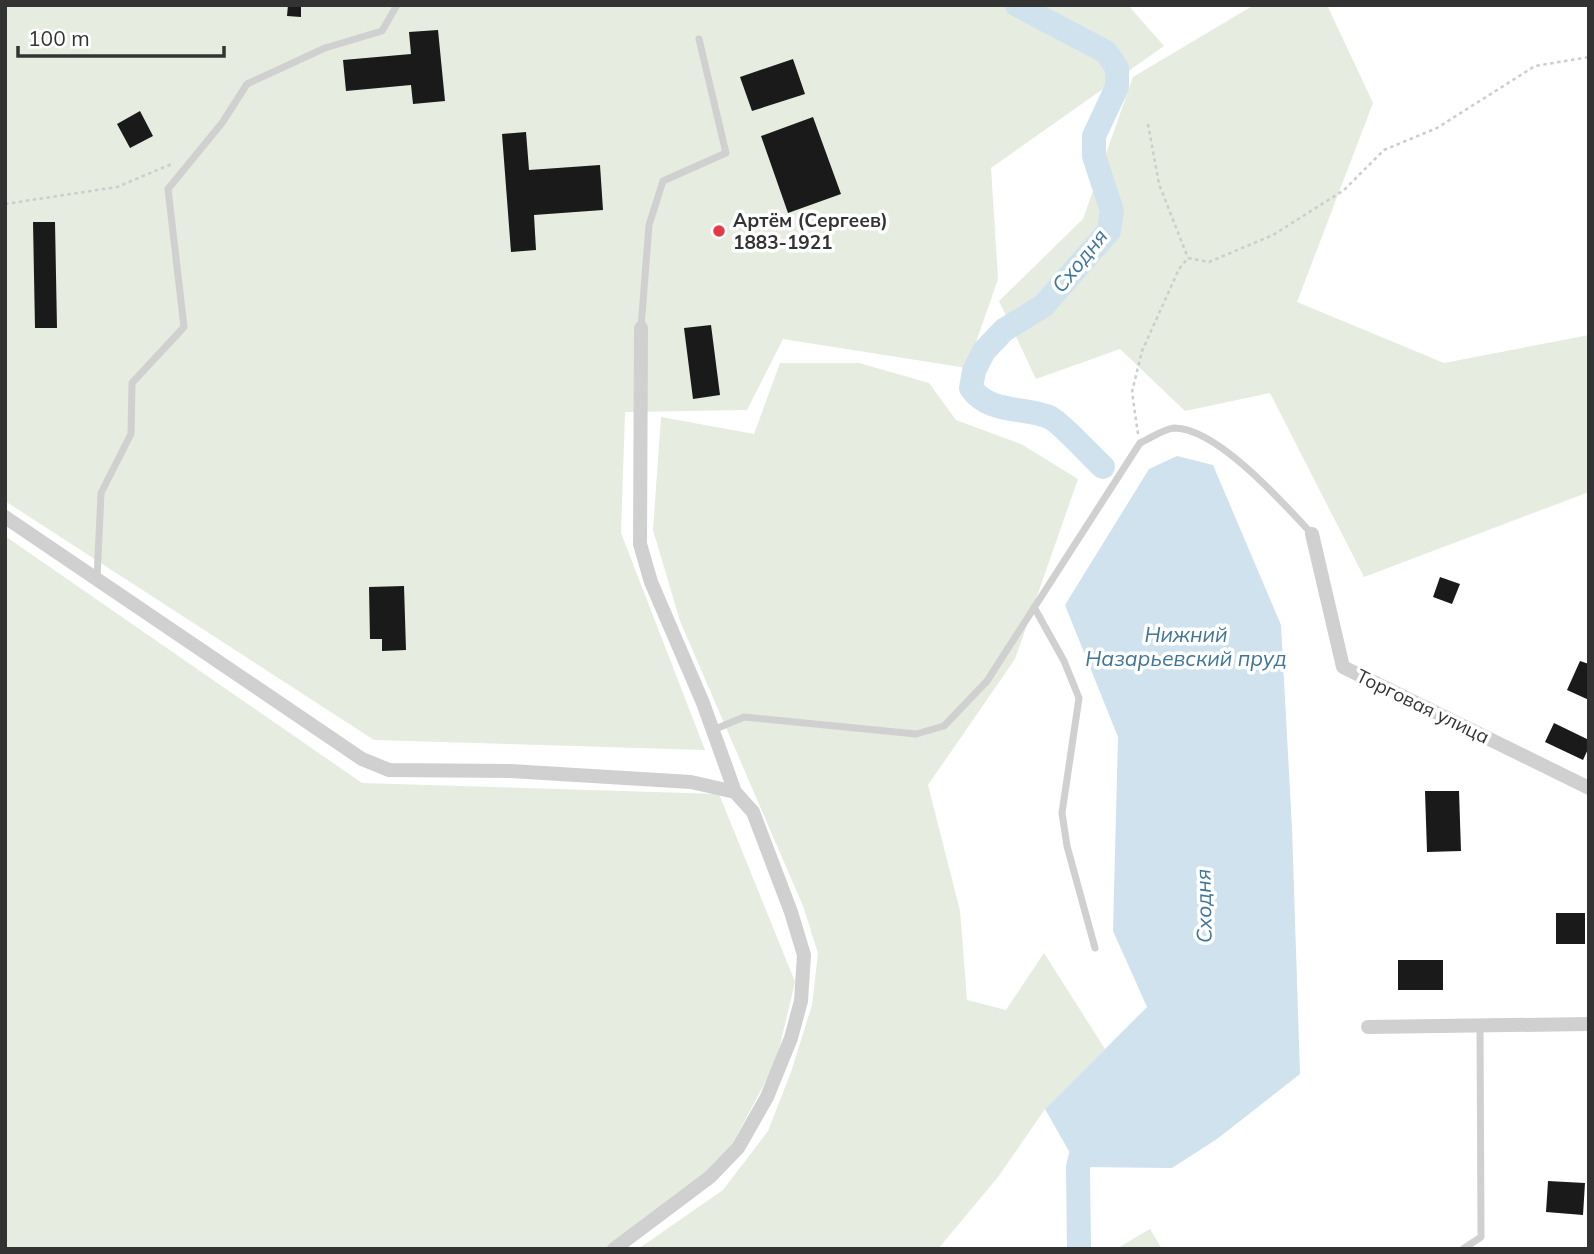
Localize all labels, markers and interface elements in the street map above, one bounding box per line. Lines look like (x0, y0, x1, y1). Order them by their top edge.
scale bar (18, 14, 224, 58)
text: 100 m (28, 25, 90, 51)
place label: Артём (Сергеев) 1883-1921 (733, 208, 888, 254)
marker: Артём (Сергеев) 1883-1921 (711, 223, 727, 239)
water label: Сходня (1046, 223, 1113, 297)
water label: Нижний Назарьевский пруд (1085, 621, 1287, 671)
street label: Торговая улица (1353, 663, 1493, 749)
water label: Сходня (1189, 869, 1217, 943)

